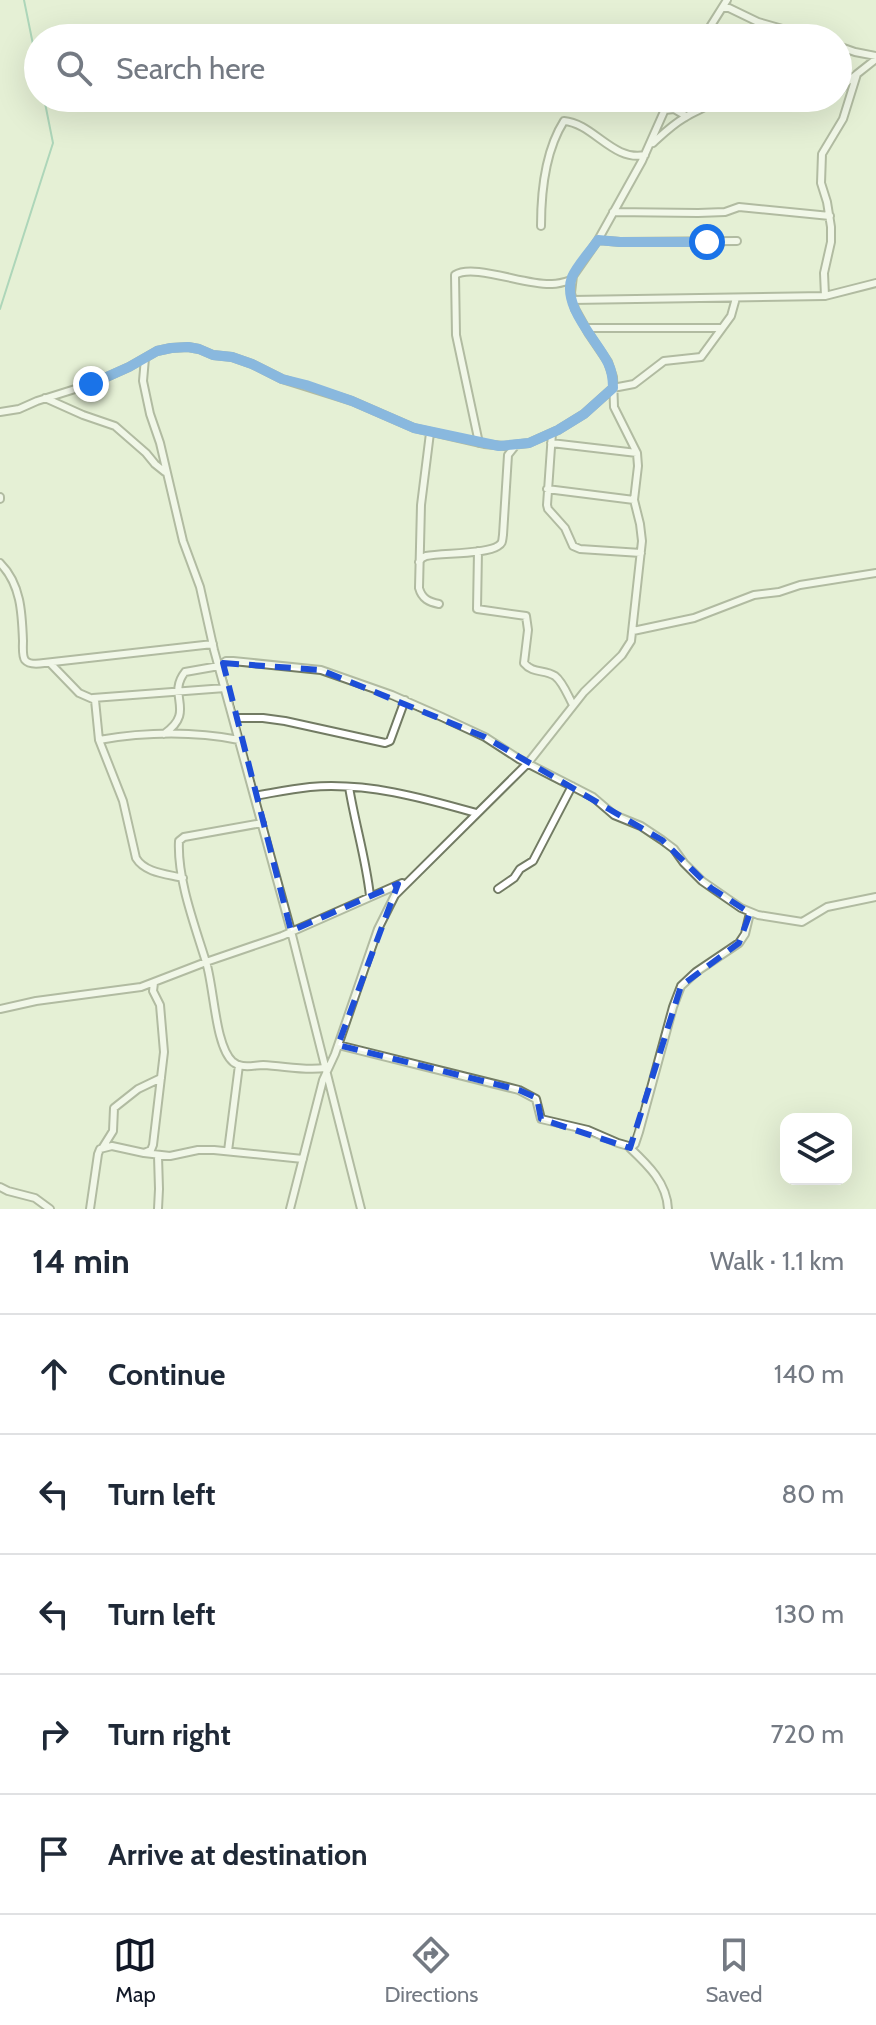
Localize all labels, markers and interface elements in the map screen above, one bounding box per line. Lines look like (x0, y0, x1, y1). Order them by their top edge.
search box (24, 24, 852, 112)
icon: search (52, 46, 96, 90)
text: Search here (116, 50, 265, 87)
route start (689, 224, 725, 260)
route end (73, 366, 109, 402)
map controls (780, 1113, 852, 1185)
button: layers (780, 1113, 852, 1185)
text: 14 min (32, 1240, 130, 1282)
text: Walk · 1.1 km (710, 1245, 844, 1277)
icon: ahead (32, 1352, 76, 1396)
text: Continue (108, 1356, 225, 1393)
text: 140 m (774, 1358, 844, 1390)
icon: left (32, 1472, 76, 1516)
text: Turn left (108, 1476, 216, 1513)
text: 80 m (781, 1478, 844, 1510)
icon: left (32, 1592, 76, 1636)
text: Turn left (108, 1596, 216, 1633)
text: 130 m (775, 1598, 844, 1630)
icon: right (32, 1712, 76, 1756)
text: Turn right (108, 1716, 231, 1753)
text: 720 m (770, 1718, 844, 1750)
icon: arrive (32, 1832, 76, 1876)
text: Arrive at destination (108, 1836, 368, 1873)
tab: Map (113, 1933, 157, 2008)
tab: Directions (384, 1933, 478, 2008)
tab: Saved (705, 1933, 763, 2008)

